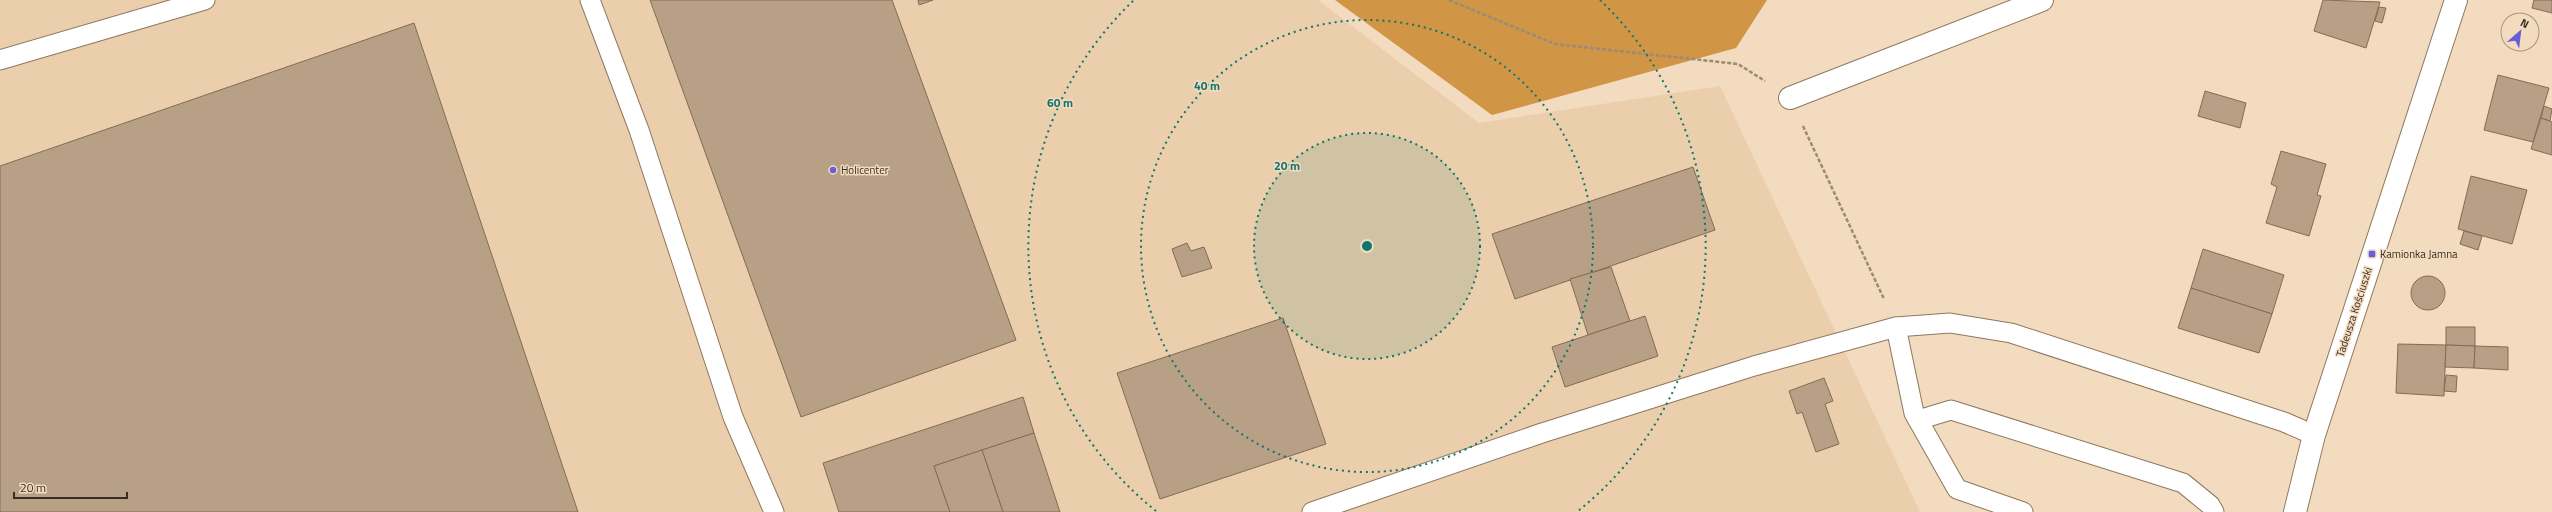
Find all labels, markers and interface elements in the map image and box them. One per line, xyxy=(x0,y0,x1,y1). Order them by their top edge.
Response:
north arrow xyxy=(2500,12,2540,52)
text: N xyxy=(2518,14,2532,32)
text: 40 m xyxy=(1194,76,1220,95)
text: 60 m xyxy=(1047,93,1073,112)
text: 20 m xyxy=(1274,156,1300,175)
place label: Holicenter xyxy=(841,162,889,178)
marker: Holicenter xyxy=(828,165,838,175)
centre of rings xyxy=(1360,239,1374,253)
place label: Kamionka Jamna xyxy=(2380,246,2458,262)
marker: Kamionka Jamna xyxy=(2367,249,2377,259)
street label: Tadeusza Kościuszki xyxy=(2332,265,2376,359)
scale bar xyxy=(14,474,127,500)
text: 20 m xyxy=(20,478,46,497)

